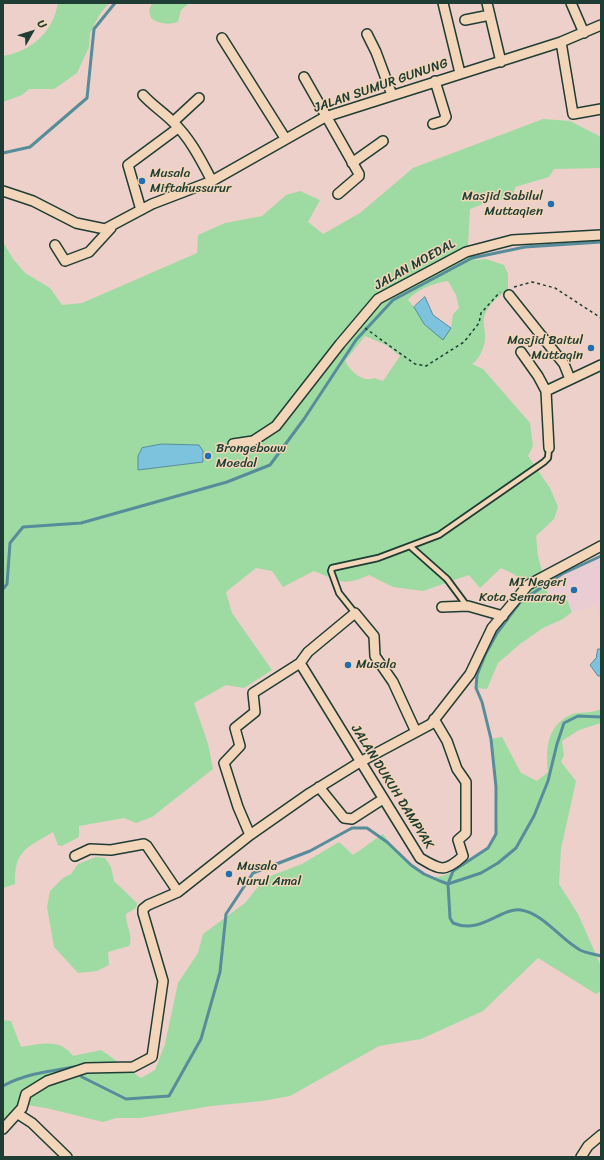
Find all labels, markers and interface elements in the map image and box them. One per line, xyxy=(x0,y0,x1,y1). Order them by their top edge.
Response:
north arrow xyxy=(12,12,52,52)
text: U xyxy=(32,15,51,33)
street label: JALAN SUMUR GUNUNG xyxy=(312,56,450,116)
place label: Musala Miftahussurur xyxy=(150,166,231,197)
marker: Musala Miftahussurur xyxy=(137,176,147,186)
place label: Masjid Sabilul Muttaqien xyxy=(462,189,543,220)
marker: Masjid Sabilul Muttaqien xyxy=(546,199,556,209)
street label: JALAN MOEDAL xyxy=(372,236,458,294)
place label: Masjid Baitul Muttaqin xyxy=(507,333,583,364)
marker: Masjid Baitul Muttaqin xyxy=(586,343,596,353)
place label: Brongebouw Moedal xyxy=(216,441,286,472)
marker: Brongebouw Moedal xyxy=(203,451,213,461)
place label: MI Negeri Kota Semarang xyxy=(479,575,566,606)
marker: MI Negeri Kota Semarang xyxy=(569,585,579,595)
place label: Musala xyxy=(356,657,396,673)
marker: Musala xyxy=(343,660,353,670)
street label: JALAN DUKUH DAMPYAK xyxy=(347,722,437,852)
place label: Musala Nurul Amal xyxy=(237,859,301,890)
marker: Musala Nurul Amal xyxy=(224,869,234,879)

